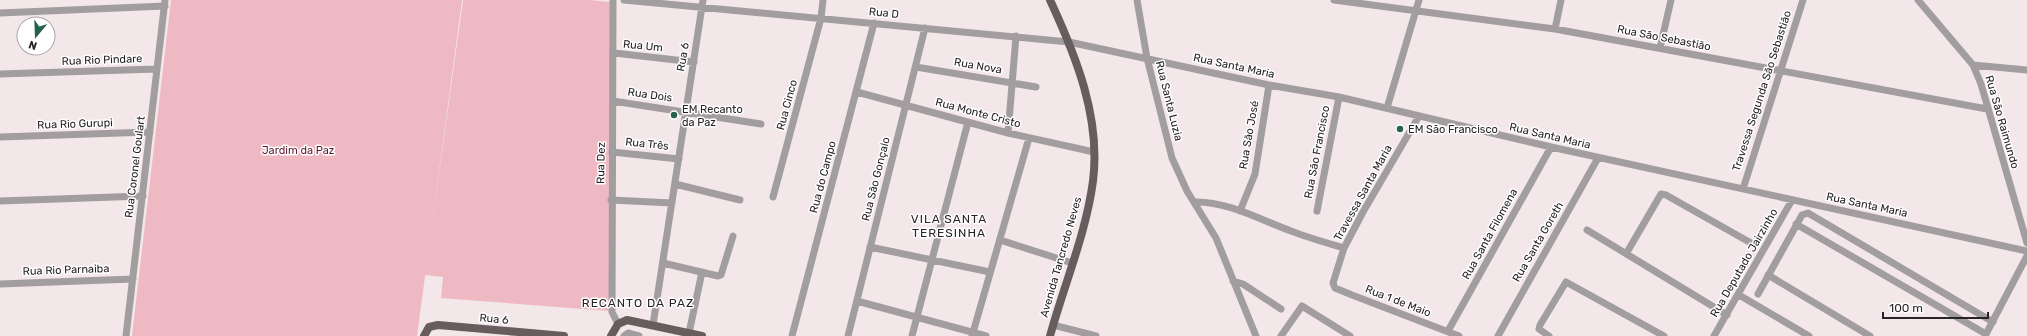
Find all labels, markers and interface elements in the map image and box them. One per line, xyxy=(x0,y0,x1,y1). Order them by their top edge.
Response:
street label: Rua D xyxy=(868,5,900,21)
street label: Travessa Segunda São Sebastião xyxy=(1730,9,1794,173)
north arrow xyxy=(16,16,56,56)
street label: Rua São Sebastião xyxy=(1616,23,1712,53)
street label: Rua Um xyxy=(622,37,664,55)
text: N xyxy=(27,38,39,52)
street label: Rua 6 xyxy=(674,41,692,73)
street label: Rua Santa Maria xyxy=(1192,51,1276,81)
street label: Rua Rio Pindare xyxy=(61,52,143,68)
street label: Rua Nova xyxy=(953,55,1003,77)
street label: Rua Santa Luzia xyxy=(1153,60,1185,142)
street label: Rua São Raimundo xyxy=(1982,74,2022,170)
street label: Rua Cinco xyxy=(774,78,800,132)
street label: Rua Dois xyxy=(627,85,673,105)
street label: Rua Monte Cristo xyxy=(934,95,1022,131)
street label: Rua São José xyxy=(1237,100,1261,170)
place label: EM Recanto da Paz xyxy=(682,103,743,129)
street label: Rua São Francisco xyxy=(1302,104,1332,200)
marker: EM Recanto da Paz xyxy=(669,110,679,120)
street label: Rua Coronel Goulart xyxy=(122,115,148,219)
street label: Rua Rio Gurupi xyxy=(37,116,113,132)
street label: Rua Santa Maria xyxy=(1508,120,1592,152)
place label: EM São Francisco xyxy=(1408,123,1498,136)
marker: EM São Francisco xyxy=(1395,124,1405,134)
street label: Rua Três xyxy=(625,135,670,153)
street label: Rua São Gonçalo xyxy=(859,136,893,222)
street label: Rua do Campo xyxy=(807,139,839,215)
street label: Rua Dez xyxy=(594,142,608,184)
street label: Travessa Santa Maria xyxy=(1331,143,1395,243)
park label: Jardim da Paz xyxy=(262,144,335,157)
street label: Rua Santa Filomena xyxy=(1460,186,1520,282)
street label: Rua Santa Maria xyxy=(1825,190,1909,220)
street label: Avenida Tancredo Neves xyxy=(1038,195,1085,319)
street label: Rua Santa Goreth xyxy=(1510,200,1566,284)
street label: Rua Deputado Jairzinho xyxy=(1708,206,1780,320)
district label: VILA SANTA TERESINHA xyxy=(911,212,987,240)
street label: Rua Rio Parnaiba xyxy=(22,262,110,278)
street label: Rua 1 de Maio xyxy=(1363,283,1433,319)
scale bar xyxy=(1883,294,1988,320)
district label: RECANTO DA PAZ xyxy=(582,296,694,310)
text: 100 m xyxy=(1889,301,1923,315)
street label: Rua 6 xyxy=(479,311,509,327)

